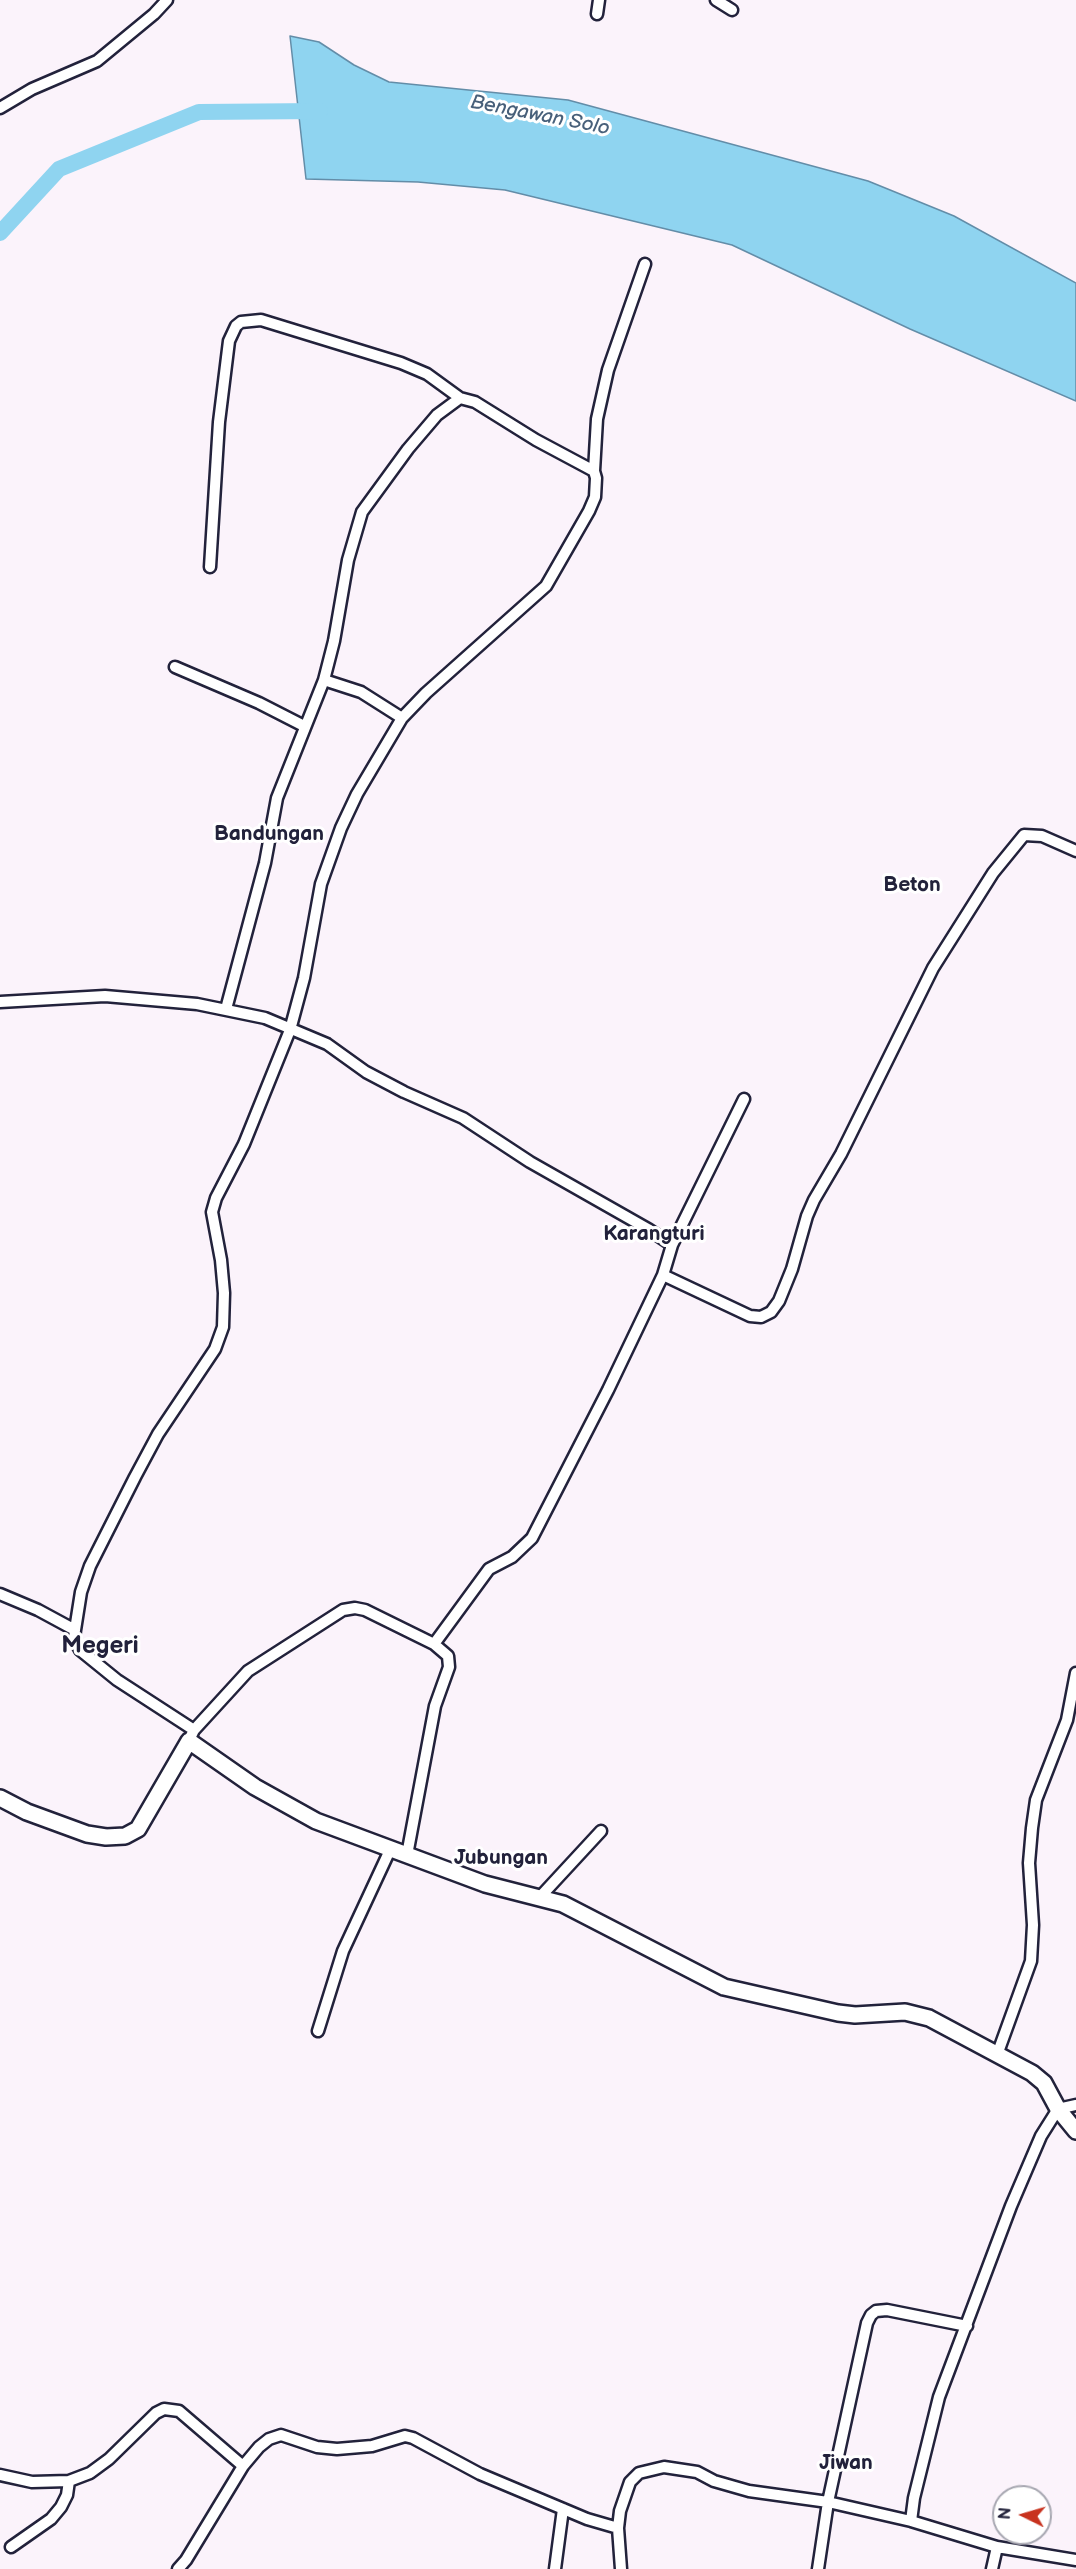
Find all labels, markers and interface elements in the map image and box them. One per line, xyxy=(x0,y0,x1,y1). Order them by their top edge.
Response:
water label: Bengawan Solo xyxy=(468,91,612,141)
district label: Bandungan xyxy=(214,822,324,848)
district label: Beton xyxy=(883,873,941,899)
district label: Karangturi xyxy=(603,1222,705,1248)
district label: Megeri xyxy=(61,1633,139,1661)
district label: Jubungan xyxy=(454,1846,548,1872)
district label: Jiwan xyxy=(819,2451,873,2477)
north arrow xyxy=(992,2485,1052,2545)
text: N xyxy=(996,2507,1016,2520)

